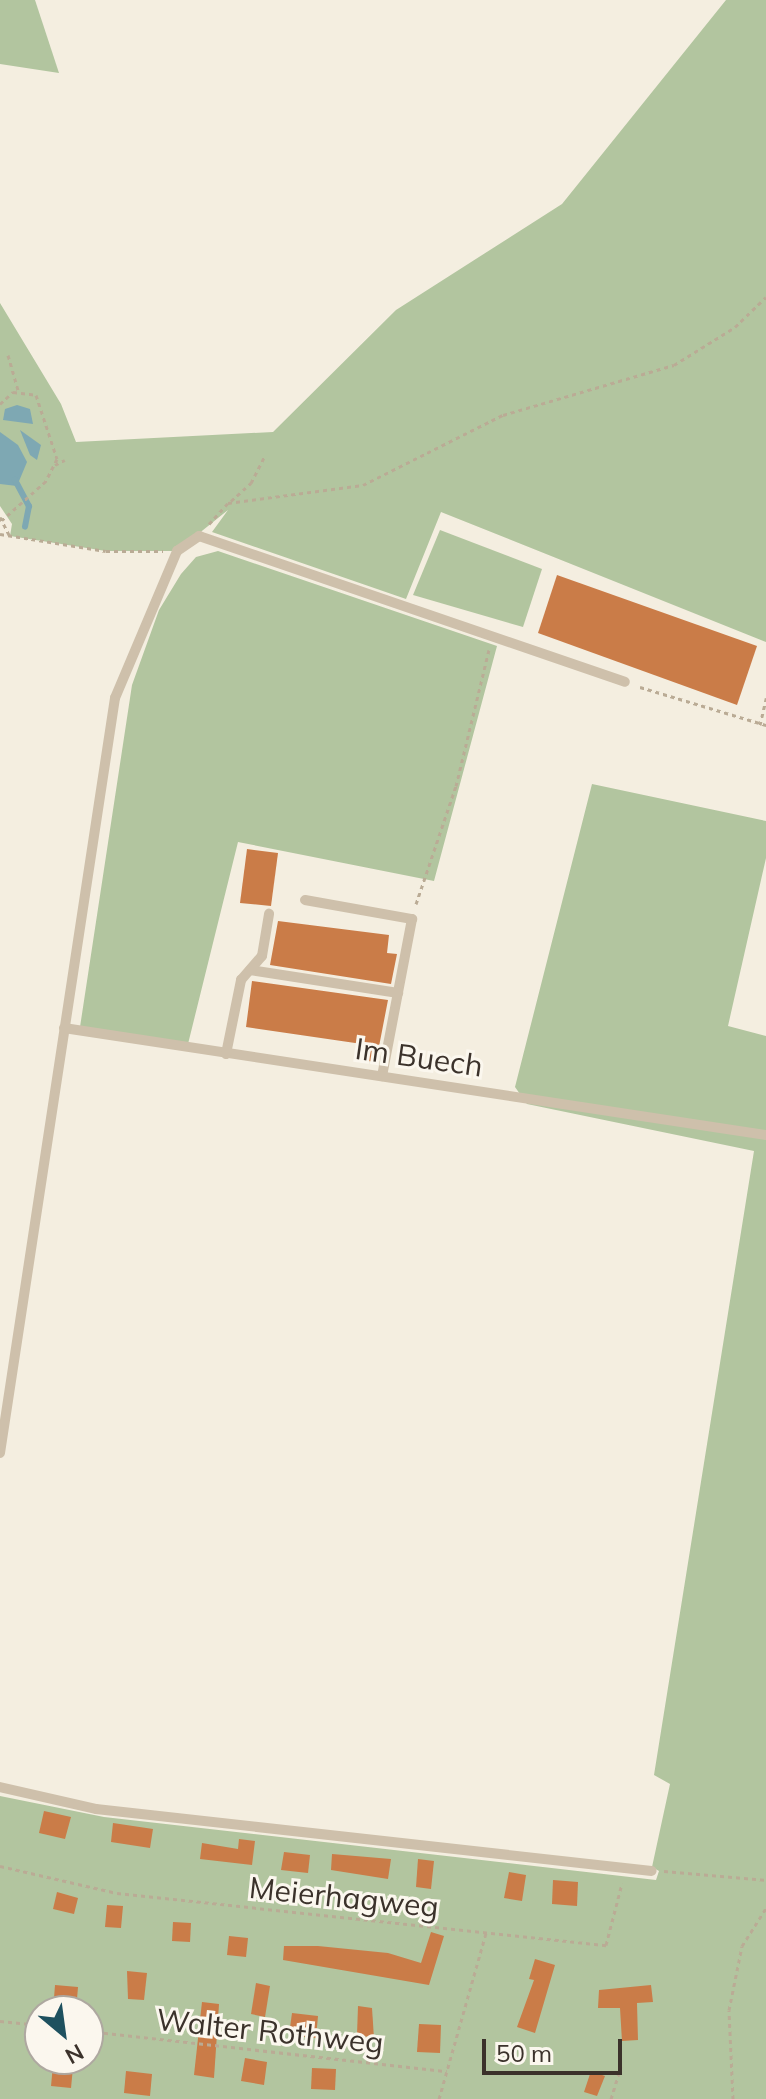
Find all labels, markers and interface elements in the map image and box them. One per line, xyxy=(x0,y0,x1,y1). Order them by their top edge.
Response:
street label: Im Buech xyxy=(353,1030,485,1084)
street label: Meierhagweg xyxy=(247,1869,441,1925)
north arrow xyxy=(24,1995,104,2075)
street label: Walter Rothweg xyxy=(155,2001,385,2061)
scale bar xyxy=(486,2023,626,2073)
text: N xyxy=(61,2038,89,2071)
text: 50 m xyxy=(496,2038,552,2068)

